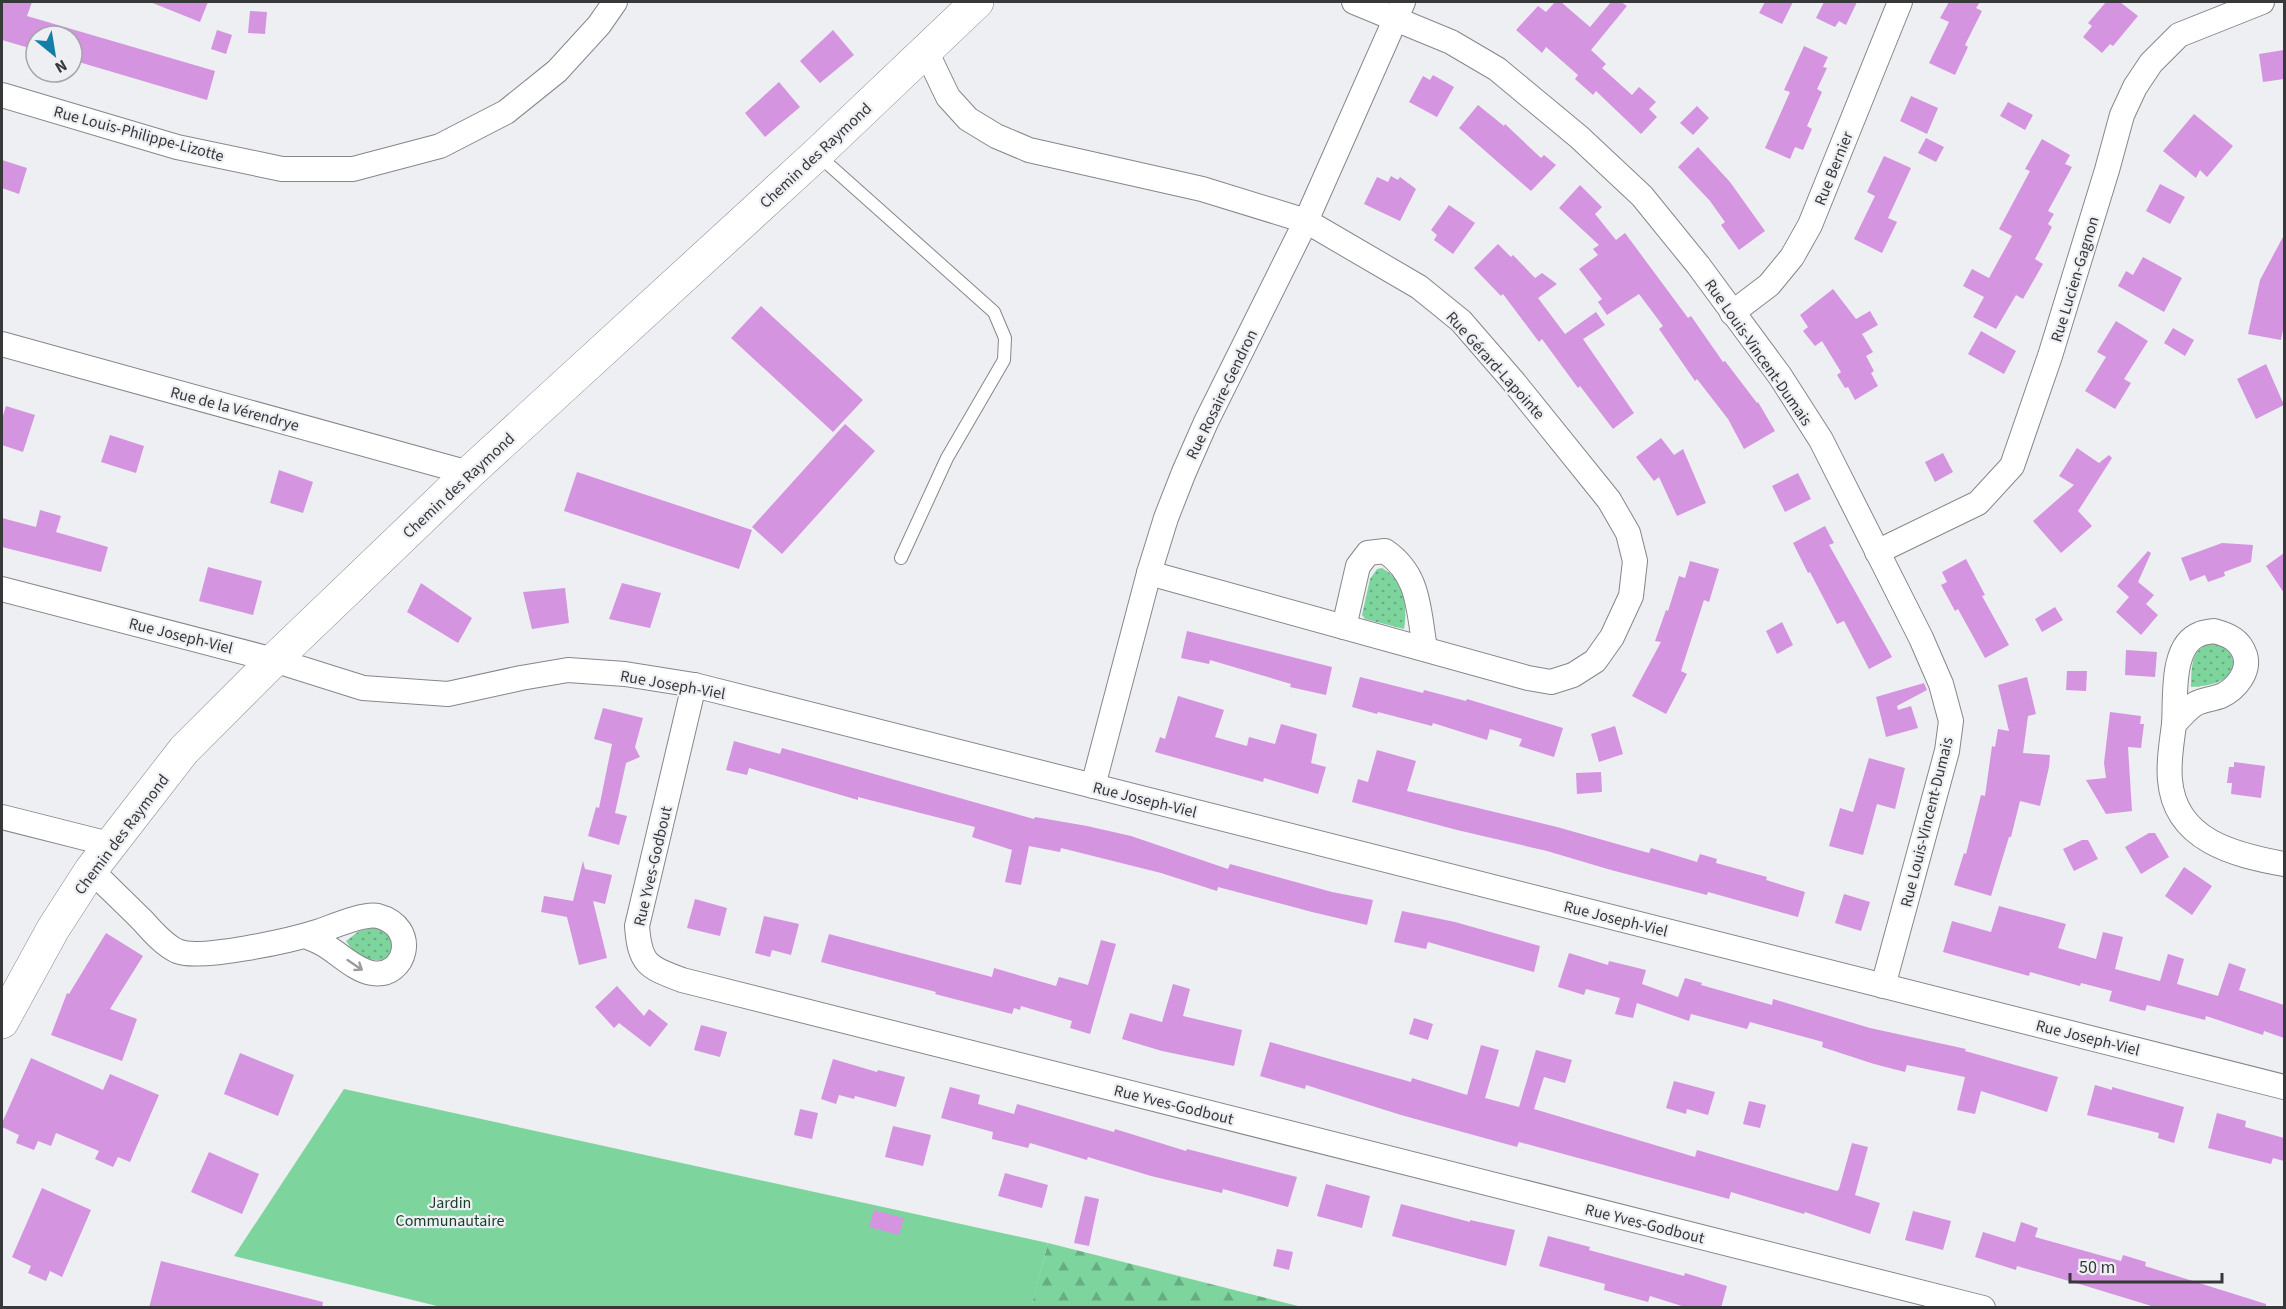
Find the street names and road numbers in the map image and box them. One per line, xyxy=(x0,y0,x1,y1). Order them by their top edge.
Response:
street label: Chemin des Raymond xyxy=(755,98,877,213)
street label: Rue Louis-Philippe-Lizotte xyxy=(51,101,226,167)
street label: Rue Bernier xyxy=(1809,128,1859,209)
street label: Rue Lucien-Gagnon xyxy=(2045,214,2105,345)
street label: Rue Louis-Vincent-Dumais xyxy=(1699,275,1817,431)
street label: Rue Gérard-Lapointe xyxy=(1441,307,1550,425)
street label: Rue Rosaire-Gendron xyxy=(1181,326,1263,463)
street label: Rue de la Vérendrye xyxy=(168,381,302,437)
street label: Chemin des Raymond xyxy=(398,428,520,543)
street label: Rue Joseph-Viel xyxy=(127,612,235,660)
street label: Rue Joseph-Viel xyxy=(619,665,727,705)
street label: Rue Louis-Vincent-Dumais xyxy=(1895,735,1959,910)
street label: Chemin des Raymond xyxy=(69,770,174,899)
street label: Rue Joseph-Viel xyxy=(1091,776,1199,824)
street label: Rue Yves-Godbout xyxy=(628,803,678,928)
street label: Rue Joseph-Viel xyxy=(1562,895,1670,943)
street label: Rue Joseph-Viel xyxy=(2034,1014,2142,1062)
street label: Rue Yves-Godbout xyxy=(1112,1079,1236,1131)
street label: Rue Yves-Godbout xyxy=(1583,1198,1707,1250)

